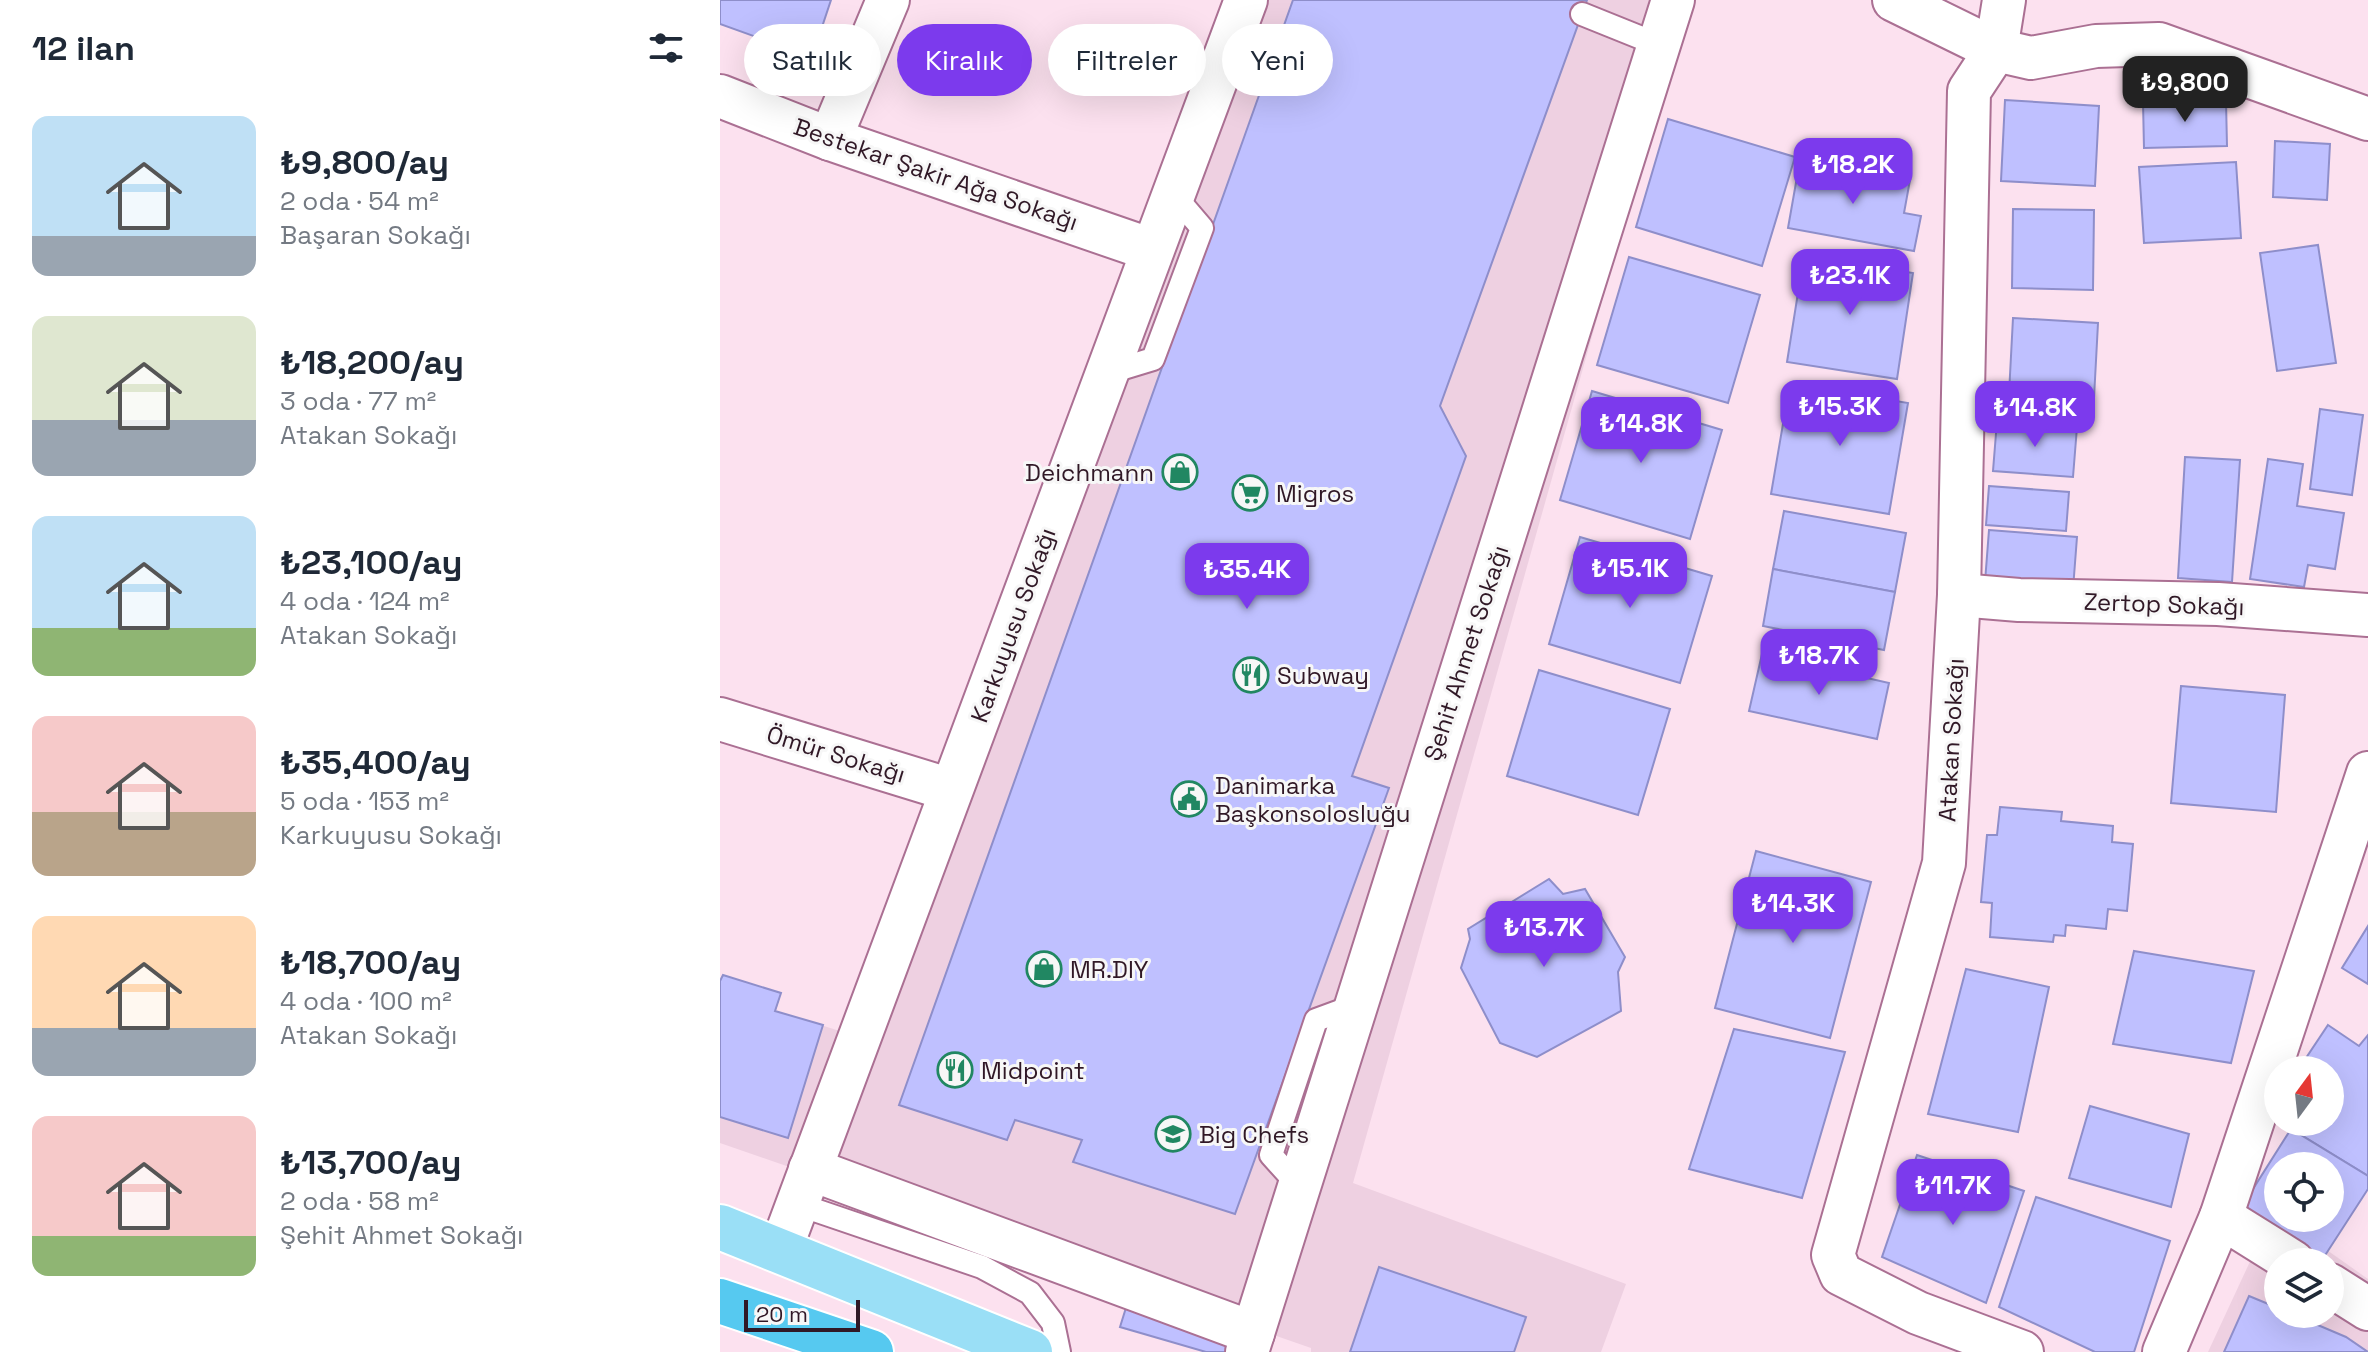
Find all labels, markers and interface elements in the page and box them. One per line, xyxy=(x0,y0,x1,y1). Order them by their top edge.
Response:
chip: Satılık xyxy=(744,24,881,96)
chip: Kiralık xyxy=(897,24,1032,96)
chip: Filtreler xyxy=(1048,24,1206,96)
chip: Yeni xyxy=(1222,24,1333,96)
icon: filters xyxy=(644,26,688,70)
text: 12 ilan xyxy=(32,27,135,70)
pin: ₺9,800 xyxy=(2120,56,2250,124)
text: ₺9,800 xyxy=(2141,65,2229,99)
street label: Bestekar Şakir Ağa Sokağı xyxy=(790,111,1082,237)
pin: ₺18.2K xyxy=(1788,138,1918,206)
text: ₺9,800/ay xyxy=(280,141,449,184)
text: ₺18.2K xyxy=(1812,147,1894,181)
icon: home xyxy=(96,148,192,244)
text: 2 oda · 54 m² xyxy=(280,184,439,218)
text: Başaran Sokağı xyxy=(280,218,471,252)
pin: ₺23.1K xyxy=(1785,249,1915,317)
text: ₺23.1K xyxy=(1809,258,1891,292)
text: ₺18,200/ay xyxy=(280,341,464,384)
icon: home xyxy=(96,348,192,444)
pin: ₺15.3K xyxy=(1775,380,1905,448)
pin: ₺14.8K xyxy=(1970,381,2100,449)
text: 3 oda · 77 m² xyxy=(280,384,436,418)
text: ₺15.3K xyxy=(1798,389,1882,423)
text: ₺14.8K xyxy=(1993,390,2077,424)
pin: ₺14.8K xyxy=(1576,397,1706,465)
text: ₺14.8K xyxy=(1599,406,1683,440)
text: Atakan Sokağı xyxy=(280,418,457,452)
shop icon: Deichmann xyxy=(1161,453,1199,491)
place label: Deichmann xyxy=(1025,457,1154,488)
supermarket icon: Migros xyxy=(1231,474,1269,512)
place label: Migros xyxy=(1276,478,1354,509)
street label: Karkuyusu Sokağı xyxy=(963,523,1063,727)
text: ₺23,100/ay xyxy=(280,541,462,584)
street label: Şehit Ahmet Sokağı xyxy=(1417,541,1515,765)
pin: ₺15.1K xyxy=(1565,542,1695,610)
pin: ₺35.4K xyxy=(1182,543,1312,611)
icon: home xyxy=(96,548,192,644)
text: ₺15.1K xyxy=(1591,551,1669,585)
text: ₺35.4K xyxy=(1203,552,1291,586)
text: 4 oda · 124 m² xyxy=(280,584,450,618)
street label: Zertop Sokağı xyxy=(2083,586,2245,622)
text: Atakan Sokağı xyxy=(280,618,457,652)
pin: ₺18.7K xyxy=(1754,629,1884,697)
text: ₺18.7K xyxy=(1779,638,1859,672)
restaurant icon: Subway xyxy=(1232,656,1270,694)
street label: Atakan Sokağı xyxy=(1931,657,1971,823)
place label: Subway xyxy=(1277,660,1369,691)
street label: Ömür Sokağı xyxy=(763,718,909,790)
text: ₺35,400/ay xyxy=(280,741,471,784)
icon: home xyxy=(96,748,192,844)
place label: Danimarka Başkonsolosluğu xyxy=(1215,770,1411,829)
public building icon: Danimarka Başkonsolosluğu xyxy=(1170,780,1208,818)
text: 5 oda · 153 m² xyxy=(280,784,449,818)
text: Karkuyusu Sokağı xyxy=(280,818,502,852)
pin: ₺14.3K xyxy=(1728,877,1858,945)
text: ₺14.3K xyxy=(1751,886,1835,920)
pin: ₺13.7K xyxy=(1479,901,1609,969)
text: ₺13.7K xyxy=(1503,910,1585,944)
text: ₺18,700/ay xyxy=(280,941,461,984)
icon: home xyxy=(96,948,192,1044)
shop icon: MR.DIY xyxy=(1025,950,1063,988)
place label: MR.DIY xyxy=(1070,954,1149,985)
text: 4 oda · 100 m² xyxy=(280,984,452,1018)
text: Atakan Sokağı xyxy=(280,1018,457,1052)
restaurant icon: Midpoint xyxy=(936,1051,974,1089)
place label: Midpoint xyxy=(981,1055,1085,1086)
north arrow xyxy=(2264,1056,2344,1136)
map controls xyxy=(2264,1056,2344,1328)
school or university icon: Big Chefs xyxy=(1154,1115,1192,1153)
place label: Big Chefs xyxy=(1199,1119,1309,1150)
text: ₺13,700/ay xyxy=(280,1141,462,1184)
icon: home xyxy=(96,1148,192,1244)
button: locate xyxy=(2264,1152,2344,1232)
pin: ₺11.7K xyxy=(1888,1159,2018,1227)
text: ₺11.7K xyxy=(1914,1168,1992,1202)
text: 2 oda · 58 m² xyxy=(280,1184,439,1218)
text: Şehit Ahmet Sokağı xyxy=(280,1218,523,1252)
button: layers xyxy=(2264,1248,2344,1328)
scale bar xyxy=(744,1296,860,1332)
text: 20 m xyxy=(756,1300,808,1328)

